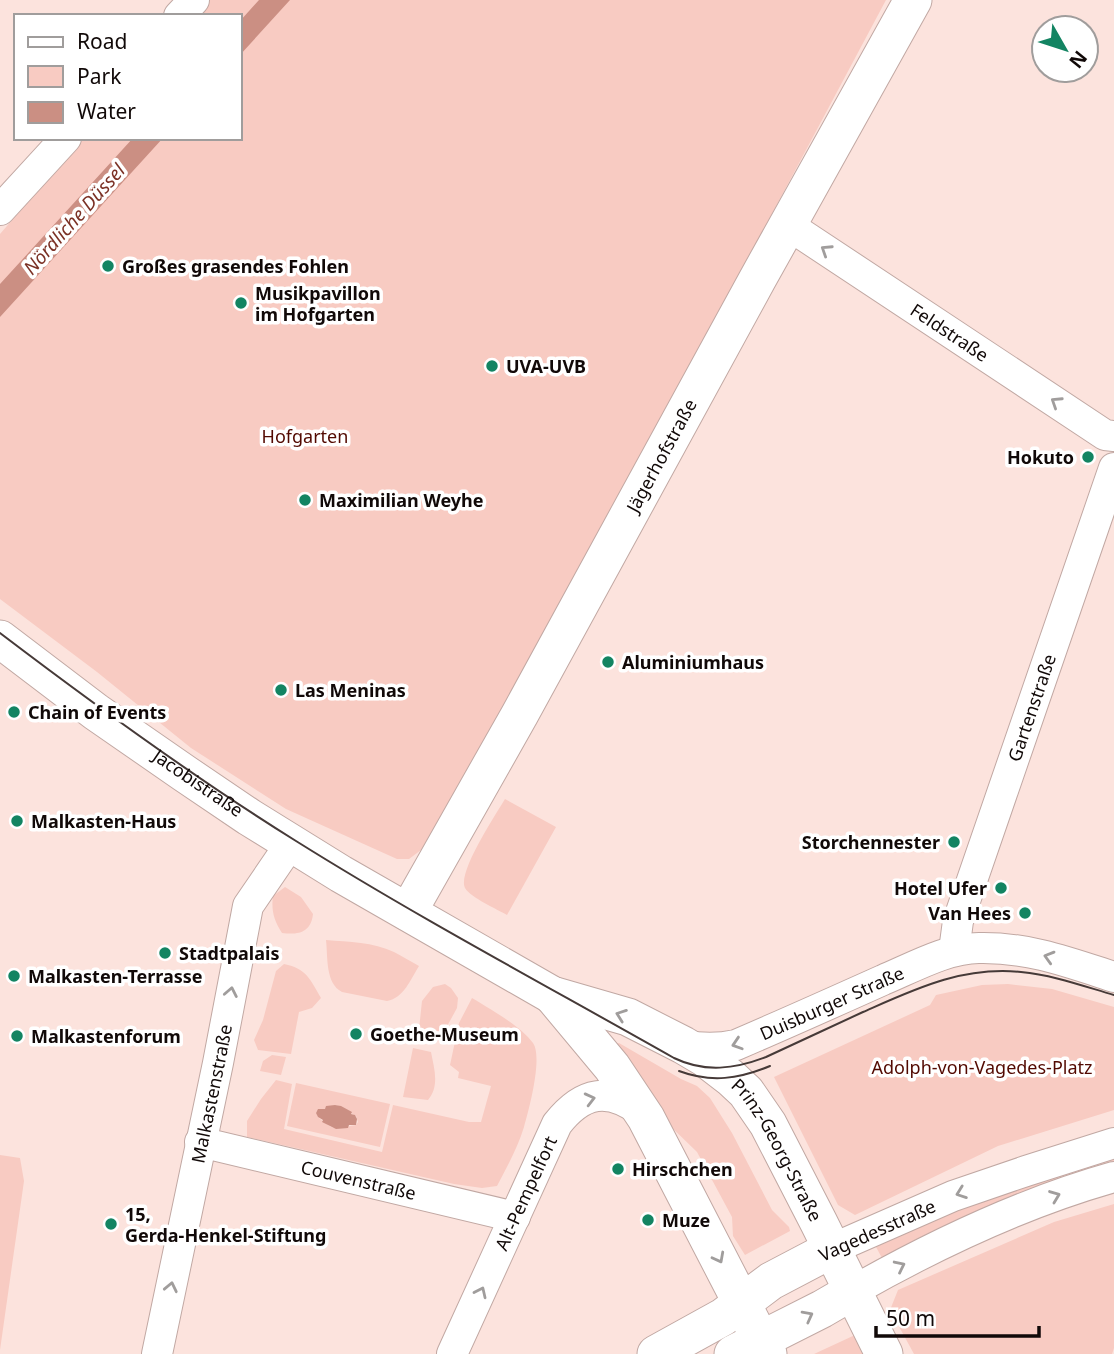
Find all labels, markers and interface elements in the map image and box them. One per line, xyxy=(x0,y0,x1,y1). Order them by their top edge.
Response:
legend xyxy=(14,14,242,140)
north arrow xyxy=(1030,14,1100,84)
text: Road xyxy=(77,27,127,55)
text: N xyxy=(1063,46,1093,74)
text: Park xyxy=(77,62,122,90)
text: Water xyxy=(77,97,136,125)
water label: Nördliche Düssel xyxy=(17,157,131,280)
one-way arrow xyxy=(821,246,834,259)
place label: Großes grasendes Fohlen xyxy=(122,254,349,278)
marker: Großes grasendes Fohlen xyxy=(100,258,116,274)
place label: Musikpavillon im Hofgarten xyxy=(255,281,381,326)
marker: Musikpavillon im Hofgarten xyxy=(233,295,249,311)
street label: Feldstraße xyxy=(906,298,993,367)
place label: UVA-UVB xyxy=(506,354,586,378)
marker: UVA-UVB xyxy=(484,358,500,374)
street label: Jägerhofstraße xyxy=(620,395,702,518)
one-way arrow xyxy=(1050,397,1063,410)
park label: Hofgarten xyxy=(262,424,348,448)
place label: Hokuto xyxy=(1007,445,1074,469)
marker: Hokuto xyxy=(1080,449,1096,465)
place label: Maximilian Weyhe xyxy=(319,488,484,512)
marker: Maximilian Weyhe xyxy=(297,492,313,508)
place label: Aluminiumhaus xyxy=(622,650,764,674)
street label: Gartenstraße xyxy=(1002,651,1061,765)
marker: Aluminiumhaus xyxy=(600,654,616,670)
place label: Las Meninas xyxy=(295,678,406,702)
marker: Las Meninas xyxy=(273,682,289,698)
place label: Chain of Events xyxy=(28,700,166,724)
marker: Chain of Events xyxy=(6,704,22,720)
street label: Jacobistraße xyxy=(147,742,248,822)
place label: Malkasten-Haus xyxy=(31,809,176,833)
marker: Malkasten-Haus xyxy=(9,813,25,829)
place label: Storchennester xyxy=(802,830,940,854)
marker: Storchennester xyxy=(946,834,962,850)
place label: Hotel Ufer xyxy=(894,876,987,900)
marker: Hotel Ufer xyxy=(993,880,1009,896)
place label: Van Hees xyxy=(928,901,1011,925)
marker: Van Hees xyxy=(1017,905,1033,921)
place label: Stadtpalais xyxy=(179,941,279,965)
marker: Stadtpalais xyxy=(157,945,173,961)
one-way arrow xyxy=(1043,950,1055,965)
street label: Duisburger Straße xyxy=(756,960,907,1045)
place label: Malkasten-Terrasse xyxy=(28,964,203,988)
marker: Malkasten-Terrasse xyxy=(6,968,22,984)
one-way arrow xyxy=(223,986,238,998)
one-way arrow xyxy=(616,1010,628,1024)
street label: Malkastenstraße xyxy=(185,1022,237,1165)
place label: Goethe-Museum xyxy=(370,1022,519,1046)
place label: Malkastenforum xyxy=(31,1024,181,1048)
marker: Goethe-Museum xyxy=(348,1026,364,1042)
marker: Malkastenforum xyxy=(9,1028,25,1044)
one-way arrow xyxy=(731,1035,743,1050)
park label: Adolph-von-Vagedes-Platz xyxy=(871,1055,1093,1079)
street label: Prinz-Georg-Straße xyxy=(727,1073,828,1225)
one-way arrow xyxy=(584,1093,596,1107)
street label: Alt-Pempelfort xyxy=(489,1131,562,1254)
street label: Couvenstraße xyxy=(299,1154,419,1205)
place label: Hirschchen xyxy=(632,1157,733,1181)
marker: Hirschchen xyxy=(610,1161,626,1177)
one-way arrow xyxy=(956,1185,968,1199)
one-way arrow xyxy=(1049,1190,1061,1204)
street label: Vagedesstraße xyxy=(815,1194,939,1266)
place label: 15, Gerda-Henkel-Stiftung xyxy=(125,1202,326,1247)
place label: Muze xyxy=(662,1208,710,1232)
marker: Muze xyxy=(640,1212,656,1228)
marker: 15, Gerda-Henkel-Stiftung xyxy=(103,1216,119,1232)
one-way arrow xyxy=(711,1251,724,1263)
one-way arrow xyxy=(893,1260,905,1274)
one-way arrow xyxy=(162,1281,177,1293)
one-way arrow xyxy=(472,1287,486,1299)
scale bar xyxy=(876,1294,1039,1338)
text: 50 m xyxy=(886,1304,935,1332)
one-way arrow xyxy=(801,1311,813,1325)

